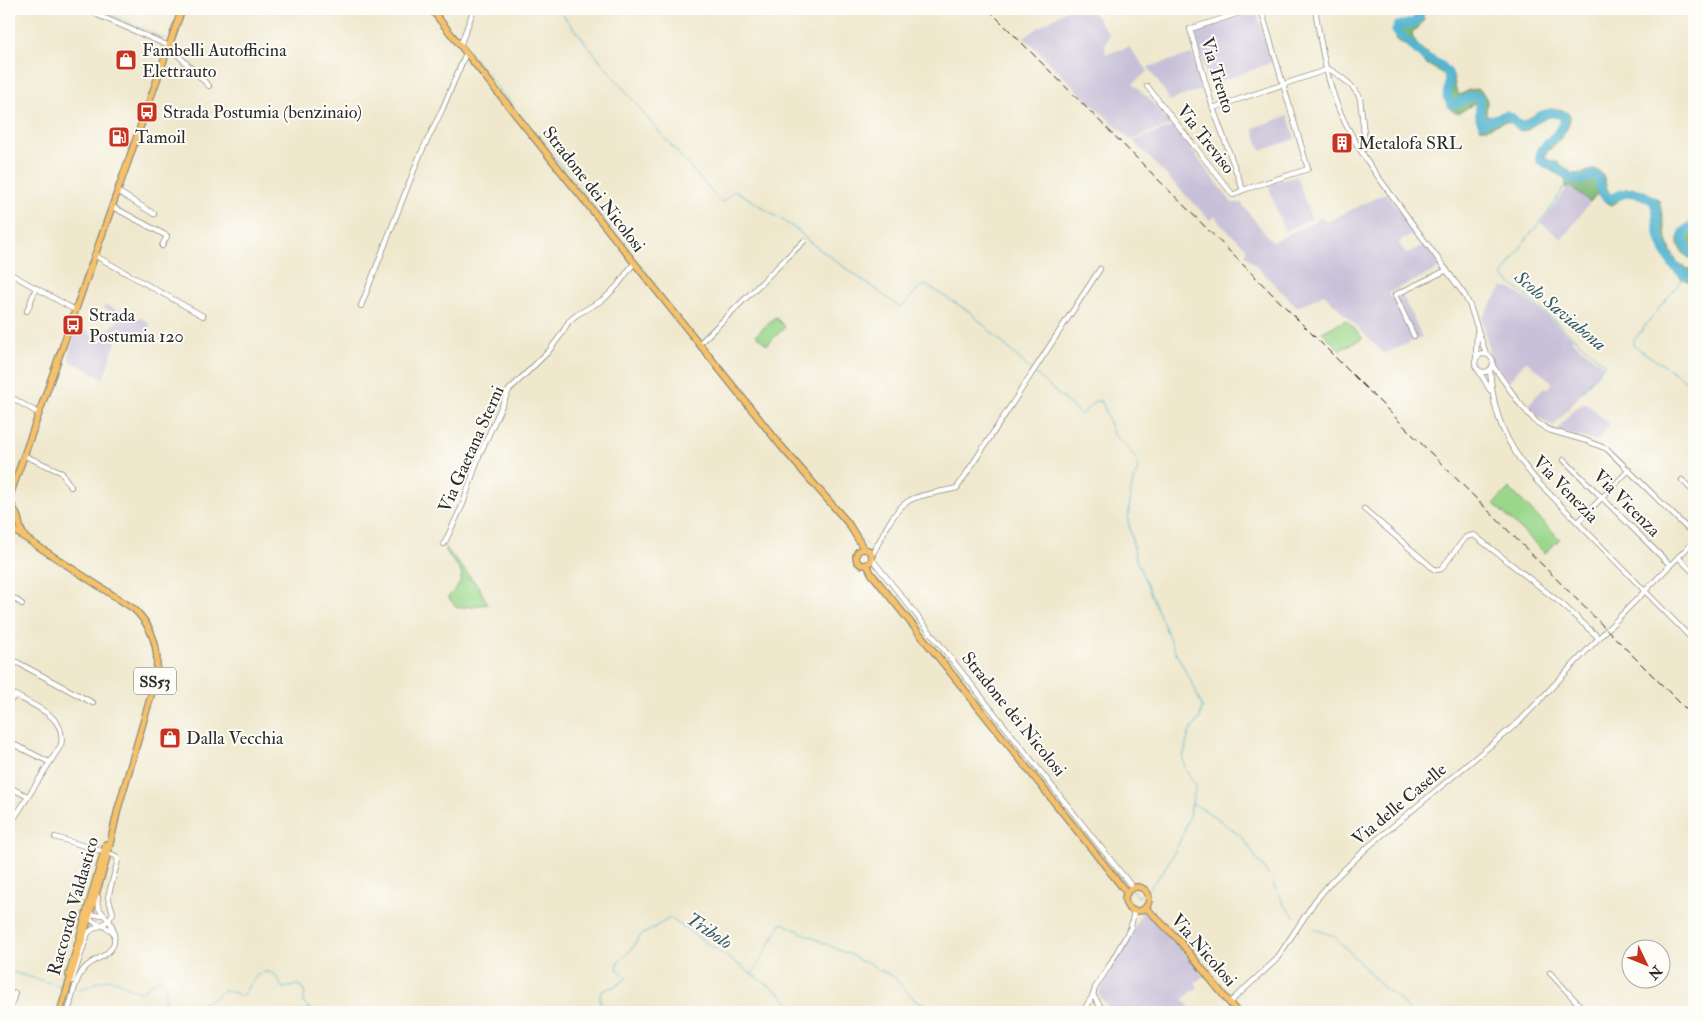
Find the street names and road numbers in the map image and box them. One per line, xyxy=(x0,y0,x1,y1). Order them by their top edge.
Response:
street label: Via Trento xyxy=(1195,35,1240,116)
street label: Via Treviso xyxy=(1171,100,1240,179)
street label: Stradone dei Nicolosi xyxy=(537,122,650,257)
street label: Via Gaetana Sterni xyxy=(433,382,510,516)
street label: Via Venezia xyxy=(1528,451,1604,528)
street label: Via Vicenza xyxy=(1588,465,1666,542)
street label: Stradone dei Nicolosi xyxy=(956,647,1071,781)
road number: SS53 xyxy=(134,668,176,694)
street label: Via delle Caselle xyxy=(1347,758,1452,851)
street label: Raccordo Valdastico xyxy=(43,834,104,978)
street label: Via Nicolosi xyxy=(1166,909,1242,992)

